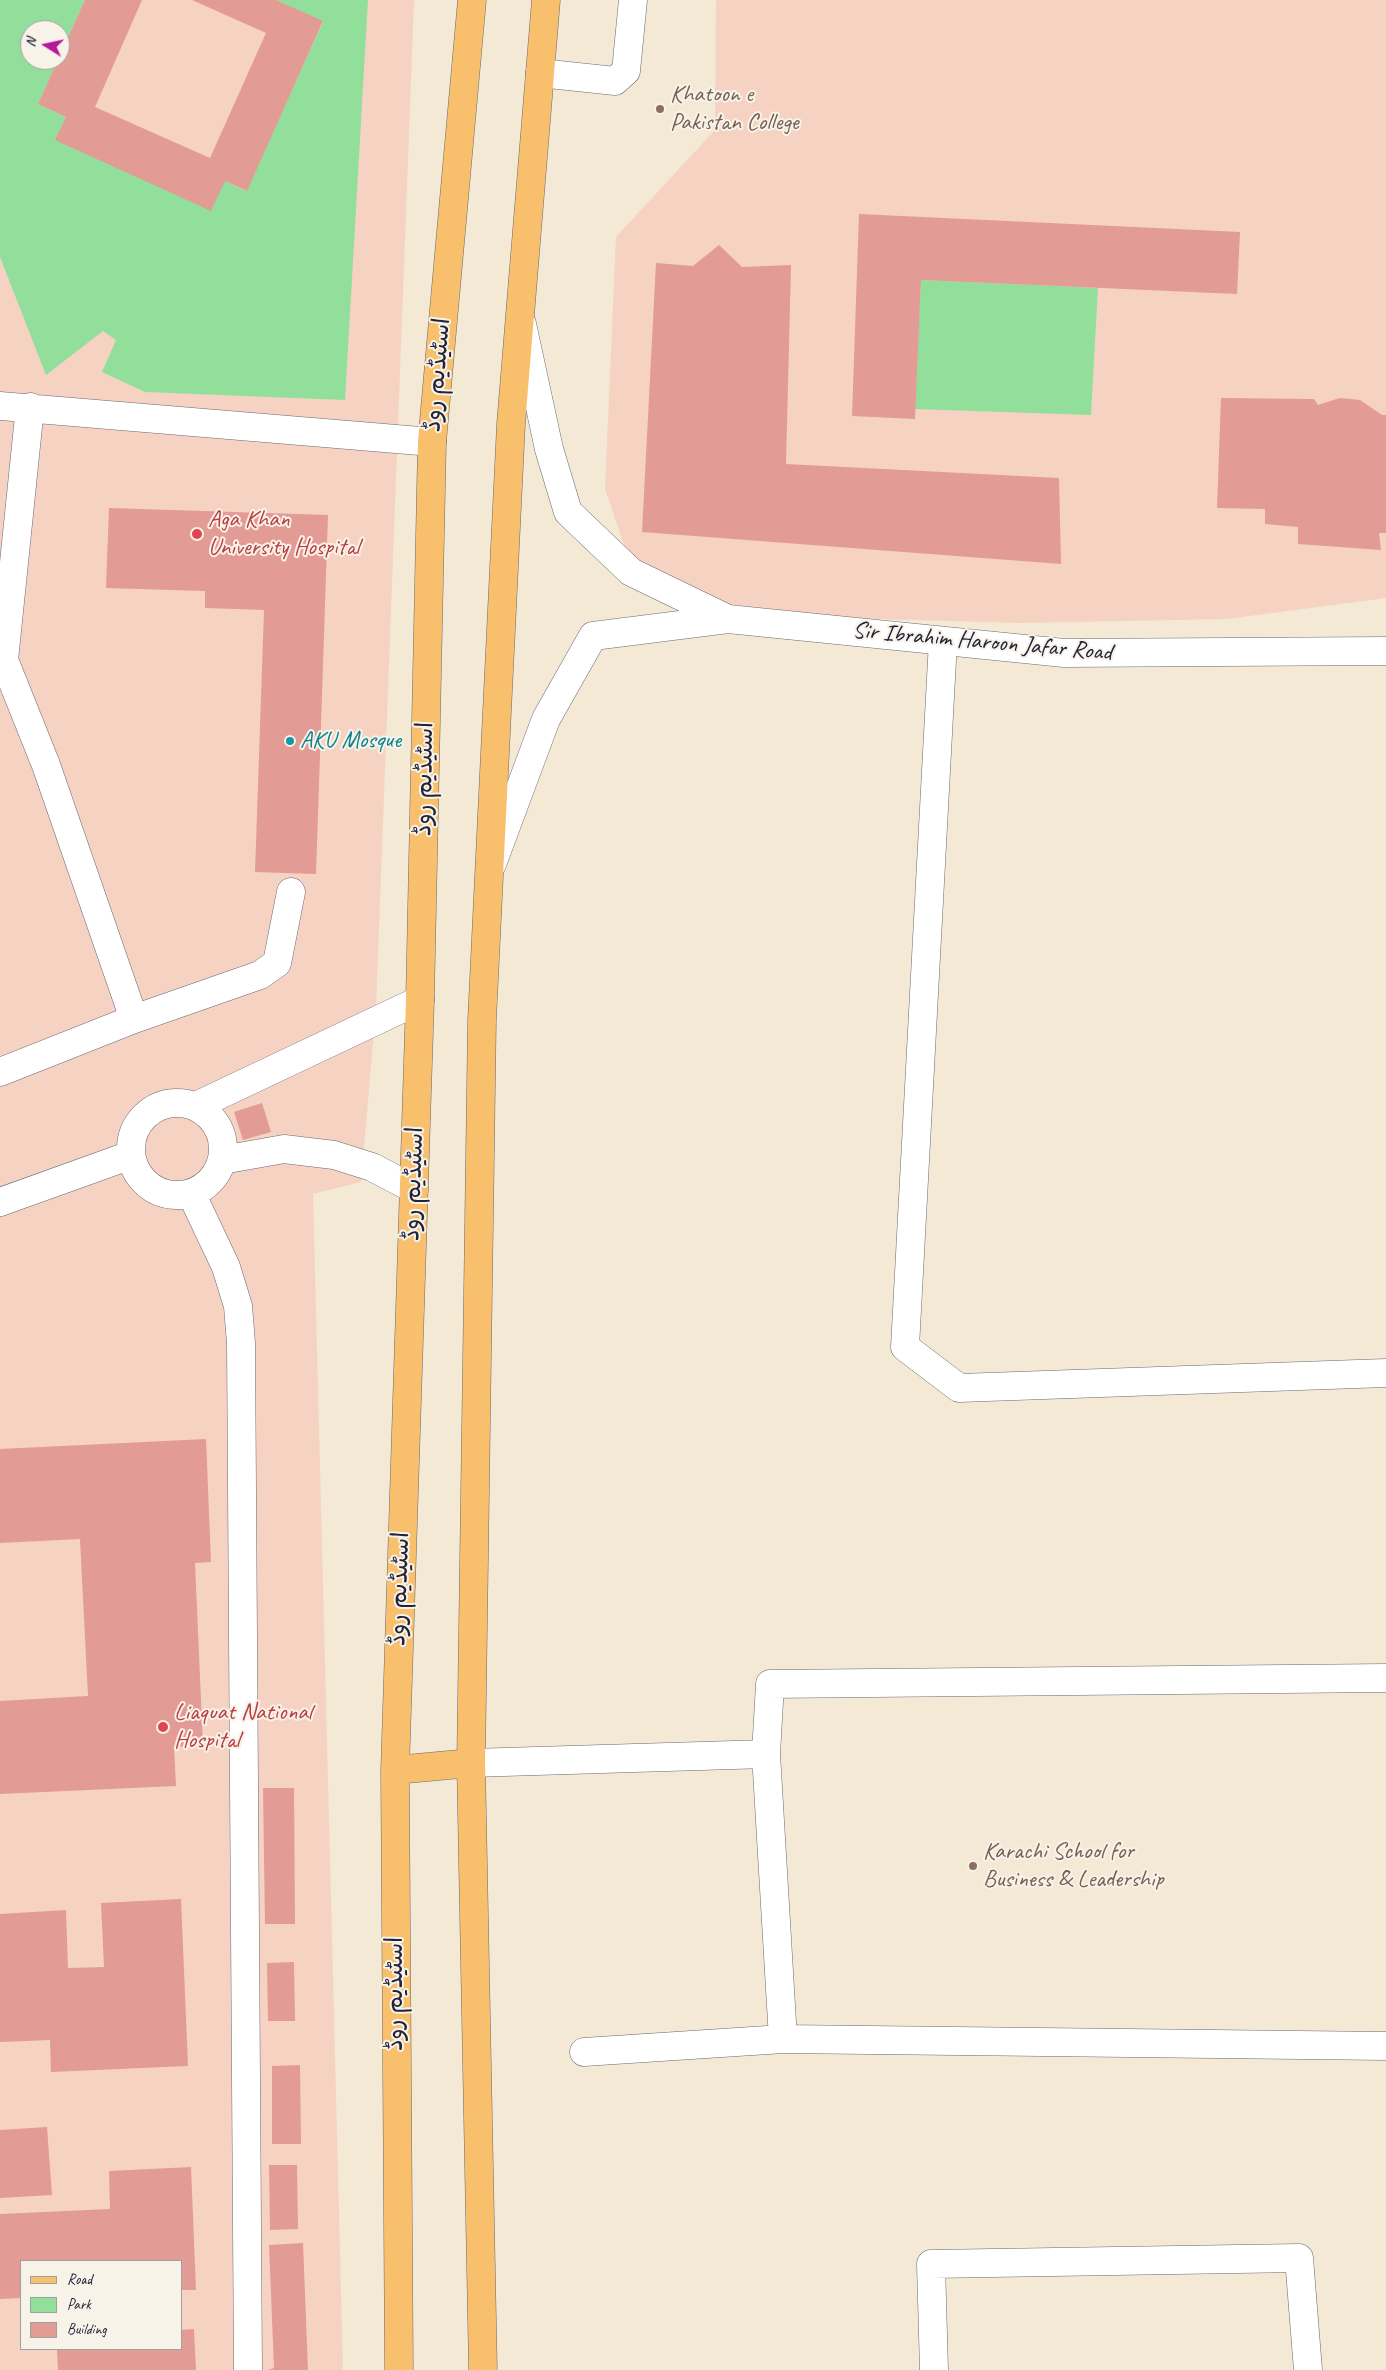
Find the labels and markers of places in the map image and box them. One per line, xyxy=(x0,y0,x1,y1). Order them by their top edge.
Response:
place label: Khatoon e Pakistan College xyxy=(670,81,799,137)
marker: Khatoon e Pakistan College xyxy=(654,103,666,115)
place label: Aga Khan University Hospital xyxy=(208,506,359,562)
marker: Aga Khan University Hospital xyxy=(190,527,204,541)
place label: AKU Mosque xyxy=(300,727,401,755)
marker: AKU Mosque xyxy=(284,735,296,747)
place label: Liaquat National Hospital xyxy=(174,1699,312,1755)
marker: Liaquat National Hospital xyxy=(156,1720,170,1734)
place label: Karachi School for Business & Leadership xyxy=(983,1838,1164,1894)
marker: Karachi School for Business & Leadership xyxy=(967,1860,979,1872)

